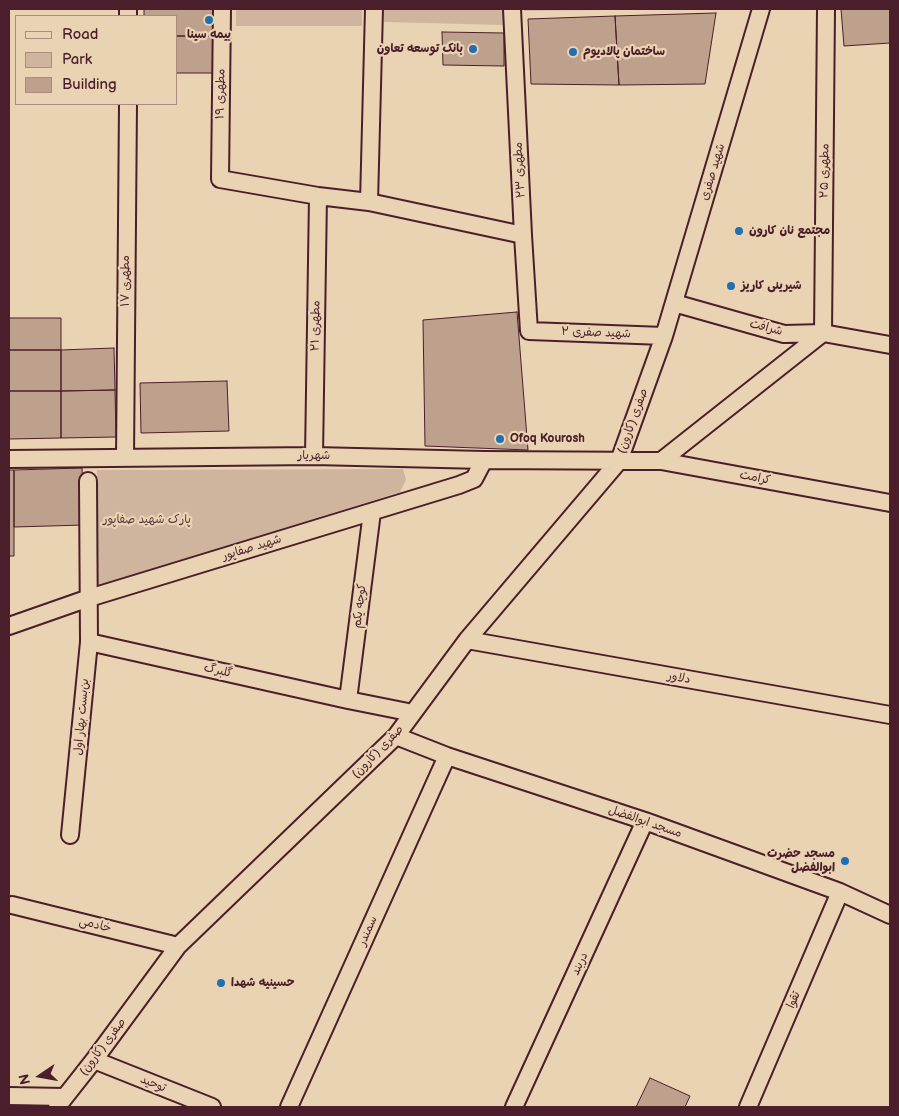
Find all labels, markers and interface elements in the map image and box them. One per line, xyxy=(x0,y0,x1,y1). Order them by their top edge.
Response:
marker: بیمه سینا xyxy=(203,14,215,26)
legend xyxy=(15,15,178,105)
text: Road xyxy=(62,25,98,44)
place label: بیمه سینا xyxy=(187,28,231,42)
place label: بانک توسعه تعاون xyxy=(377,42,463,56)
marker: بانک توسعه تعاون xyxy=(467,43,479,55)
place label: ساختمان پالادیوم xyxy=(583,45,665,59)
marker: ساختمان پالادیوم xyxy=(567,46,579,58)
text: Park xyxy=(62,50,92,69)
street label: مطهری ۱۹ xyxy=(213,69,229,119)
text: Building xyxy=(62,75,117,94)
street label: مطهری ۲۳ xyxy=(511,141,529,199)
street label: شهید صفری xyxy=(698,142,728,202)
street label: مطهری ۲۵ xyxy=(817,143,833,199)
place label: مجتمع نان کارون xyxy=(749,224,830,238)
marker: مجتمع نان کارون xyxy=(733,225,745,237)
street label: مطهری ۱۷ xyxy=(119,255,133,307)
place label: شیرینی کاریز xyxy=(741,279,802,293)
marker: شیرینی کاریز xyxy=(725,280,737,292)
street label: مطهری ۲۱ xyxy=(308,300,324,352)
street label: شرافت xyxy=(748,317,784,339)
street label: شهید صفری ۲ xyxy=(561,325,631,341)
street label: صفری (کارون) xyxy=(615,387,651,455)
place label: Ofoq Kourosh xyxy=(510,432,585,446)
marker: Ofoq Kourosh xyxy=(494,433,506,445)
street label: شهریار xyxy=(298,449,330,463)
street label: کرامت xyxy=(738,468,772,488)
park label: پارک شهید صفاپور xyxy=(103,513,191,527)
street label: شهید صفاپور xyxy=(221,532,283,564)
street label: کوچه یکم xyxy=(350,583,370,629)
street label: گلبرگ xyxy=(202,661,234,681)
street label: دلاور xyxy=(666,669,692,687)
street label: بن‌بست بهار اول xyxy=(71,678,93,756)
street label: صفری (کارون) xyxy=(349,723,407,781)
street label: مسجد ابوالفضل xyxy=(606,803,684,841)
place label: مسجد حضرت ابوالفضل xyxy=(767,847,835,875)
marker: مسجد حضرت ابوالفضل xyxy=(839,855,851,867)
street label: خادمی xyxy=(77,914,113,936)
street label: سمندر xyxy=(355,914,381,948)
street label: دربند xyxy=(568,950,592,978)
place label: حسینیه شهدا xyxy=(231,976,295,990)
marker: حسینیه شهدا xyxy=(215,977,227,989)
street label: تقوا xyxy=(784,989,804,1011)
street label: صفری (کارون) xyxy=(77,1016,129,1078)
north arrow xyxy=(15,1051,65,1101)
text: N xyxy=(15,1072,34,1086)
street label: توحید xyxy=(138,1072,168,1096)

